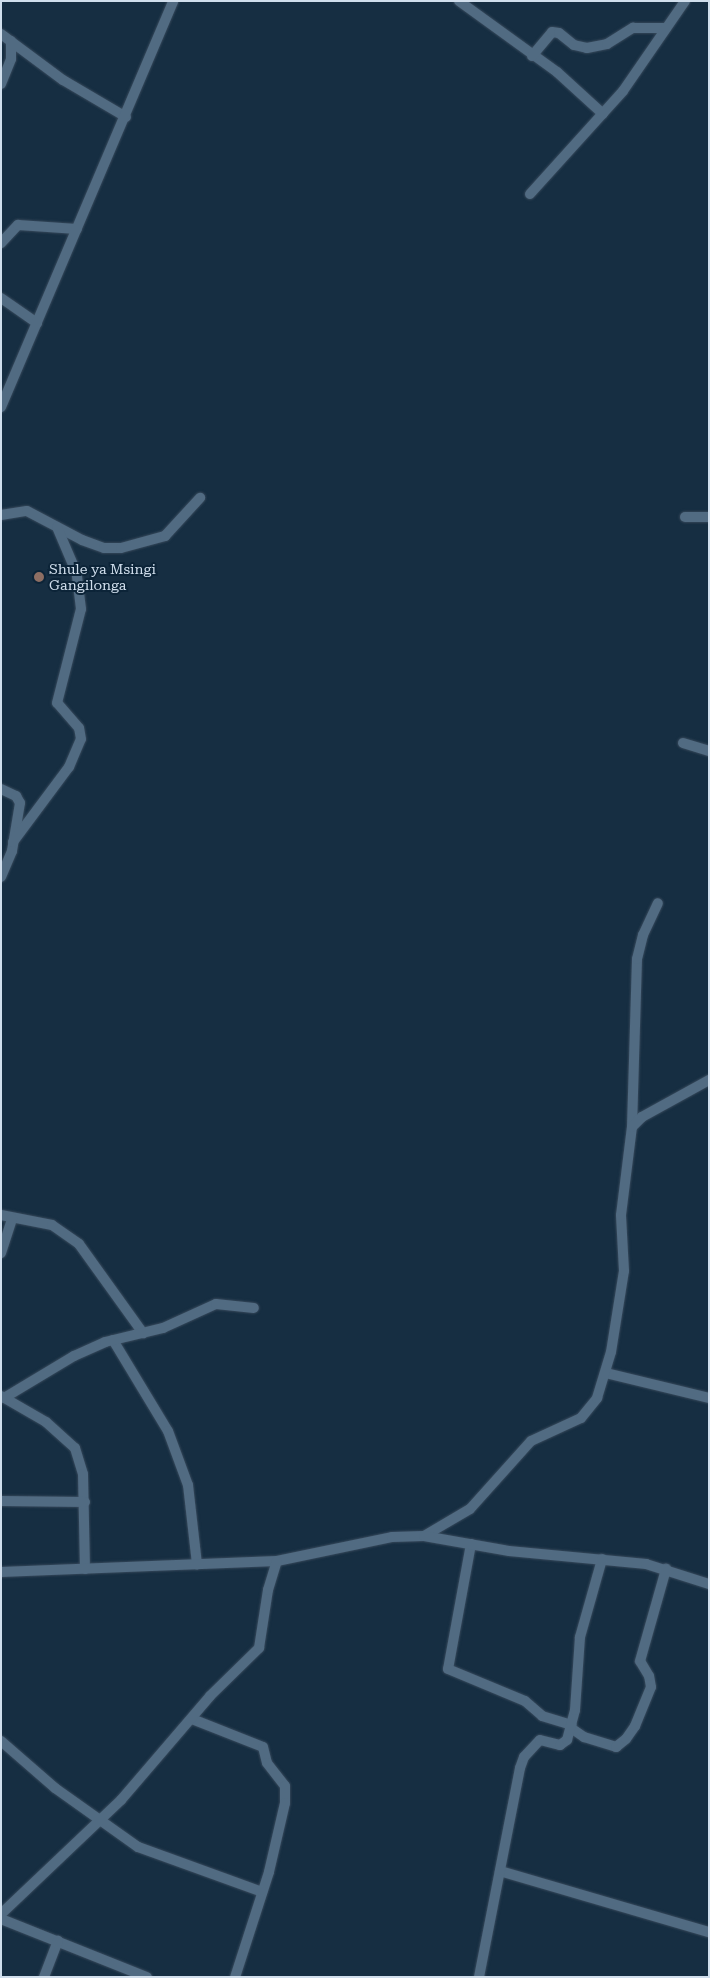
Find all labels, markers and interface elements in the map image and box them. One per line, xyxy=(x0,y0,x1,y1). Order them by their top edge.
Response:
place label: Shule ya Msingi Gangilonga xyxy=(49,561,156,594)
marker: Shule ya Msingi Gangilonga xyxy=(33,571,45,583)

